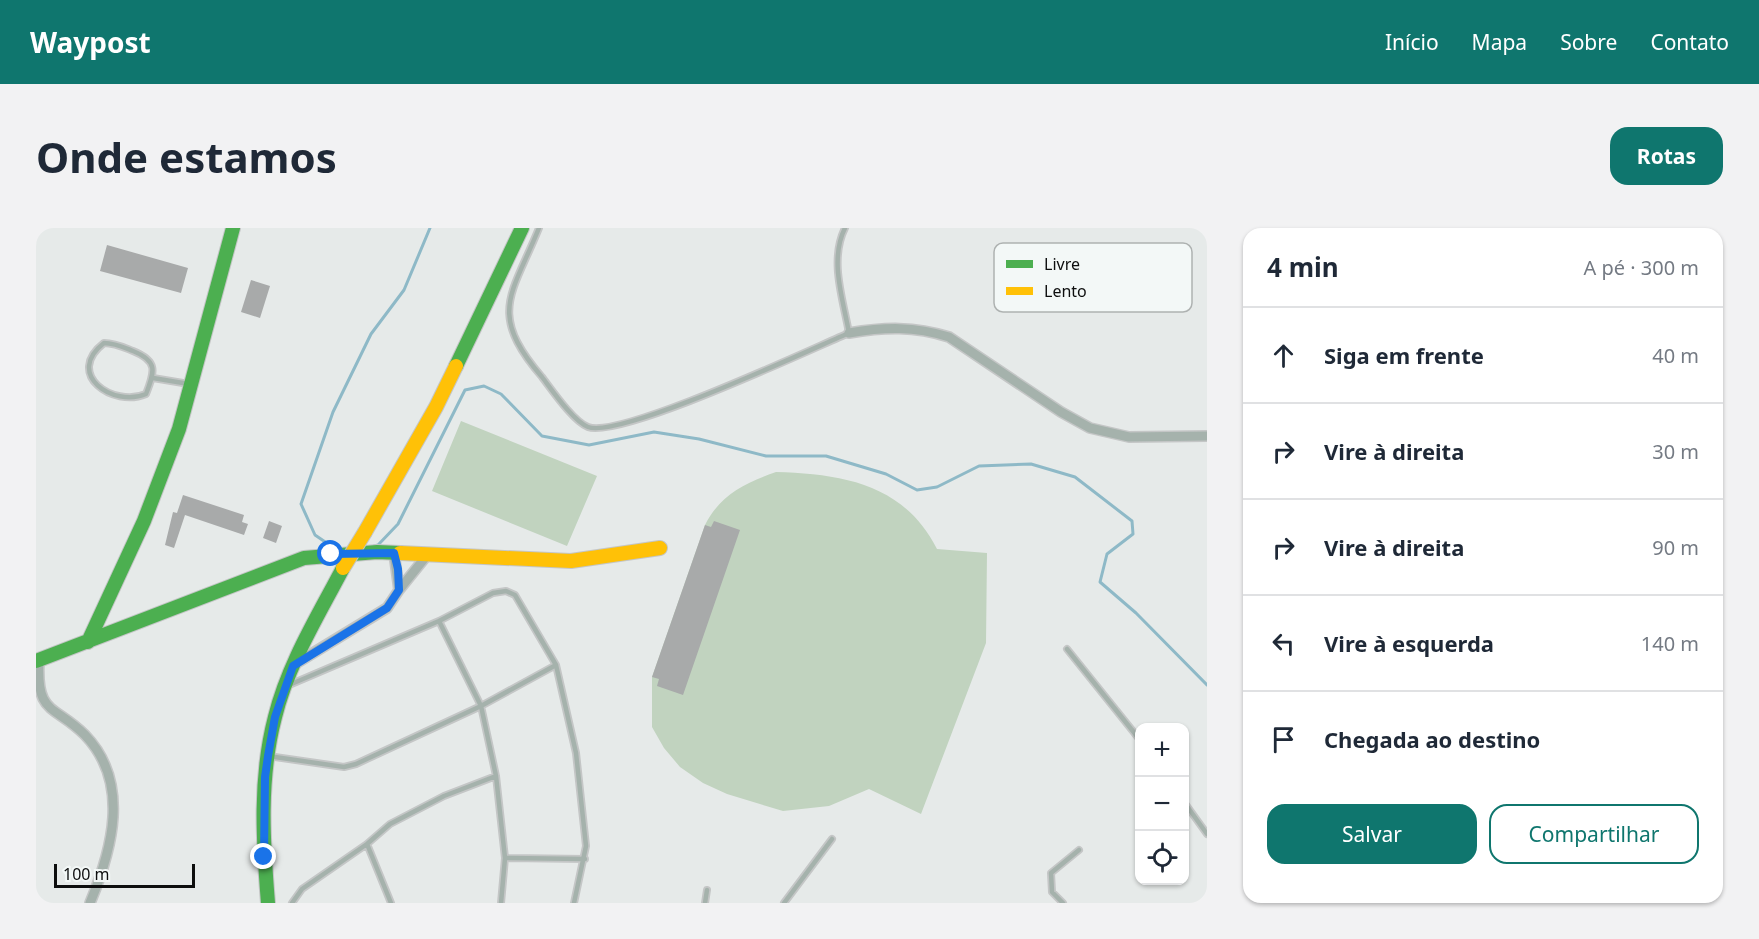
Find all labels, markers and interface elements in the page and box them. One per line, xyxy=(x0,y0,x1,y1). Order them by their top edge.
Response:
text: Waypost xyxy=(30,23,151,61)
text: Início xyxy=(1385,28,1439,56)
text: Mapa xyxy=(1472,28,1527,56)
text: Sobre xyxy=(1560,28,1617,56)
text: Contato xyxy=(1650,28,1729,56)
button: Rotas xyxy=(1610,127,1723,185)
text: Onde estamos xyxy=(36,128,337,185)
legend xyxy=(994,243,1192,312)
text: 4 min xyxy=(1267,249,1339,285)
text: Livre xyxy=(1044,253,1080,275)
text: A pé · 300 m xyxy=(1583,254,1699,281)
text: Lento xyxy=(1044,280,1087,302)
icon: ahead xyxy=(1267,339,1300,372)
text: Siga em frente xyxy=(1324,340,1484,370)
text: 40 m xyxy=(1652,342,1699,369)
icon: right xyxy=(1267,435,1300,468)
text: Vire à direita xyxy=(1324,436,1464,466)
text: 30 m xyxy=(1652,438,1699,465)
icon: right xyxy=(1267,531,1300,564)
text: Vire à direita xyxy=(1324,532,1464,562)
text: 90 m xyxy=(1652,534,1699,561)
route start xyxy=(317,540,343,566)
icon: left xyxy=(1267,627,1300,660)
text: Vire à esquerda xyxy=(1324,628,1494,658)
text: 140 m xyxy=(1641,630,1699,657)
map controls xyxy=(1135,723,1189,885)
button: + xyxy=(1135,723,1189,777)
icon: arrive xyxy=(1267,723,1300,756)
text: Chegada ao destino xyxy=(1324,724,1540,754)
button: − xyxy=(1135,777,1189,831)
button: Salvar xyxy=(1267,804,1477,864)
button: Compartilhar xyxy=(1489,804,1699,864)
button: locate xyxy=(1135,831,1189,885)
route end xyxy=(250,843,276,869)
scale bar xyxy=(54,861,195,888)
text: 100 m xyxy=(63,863,110,885)

